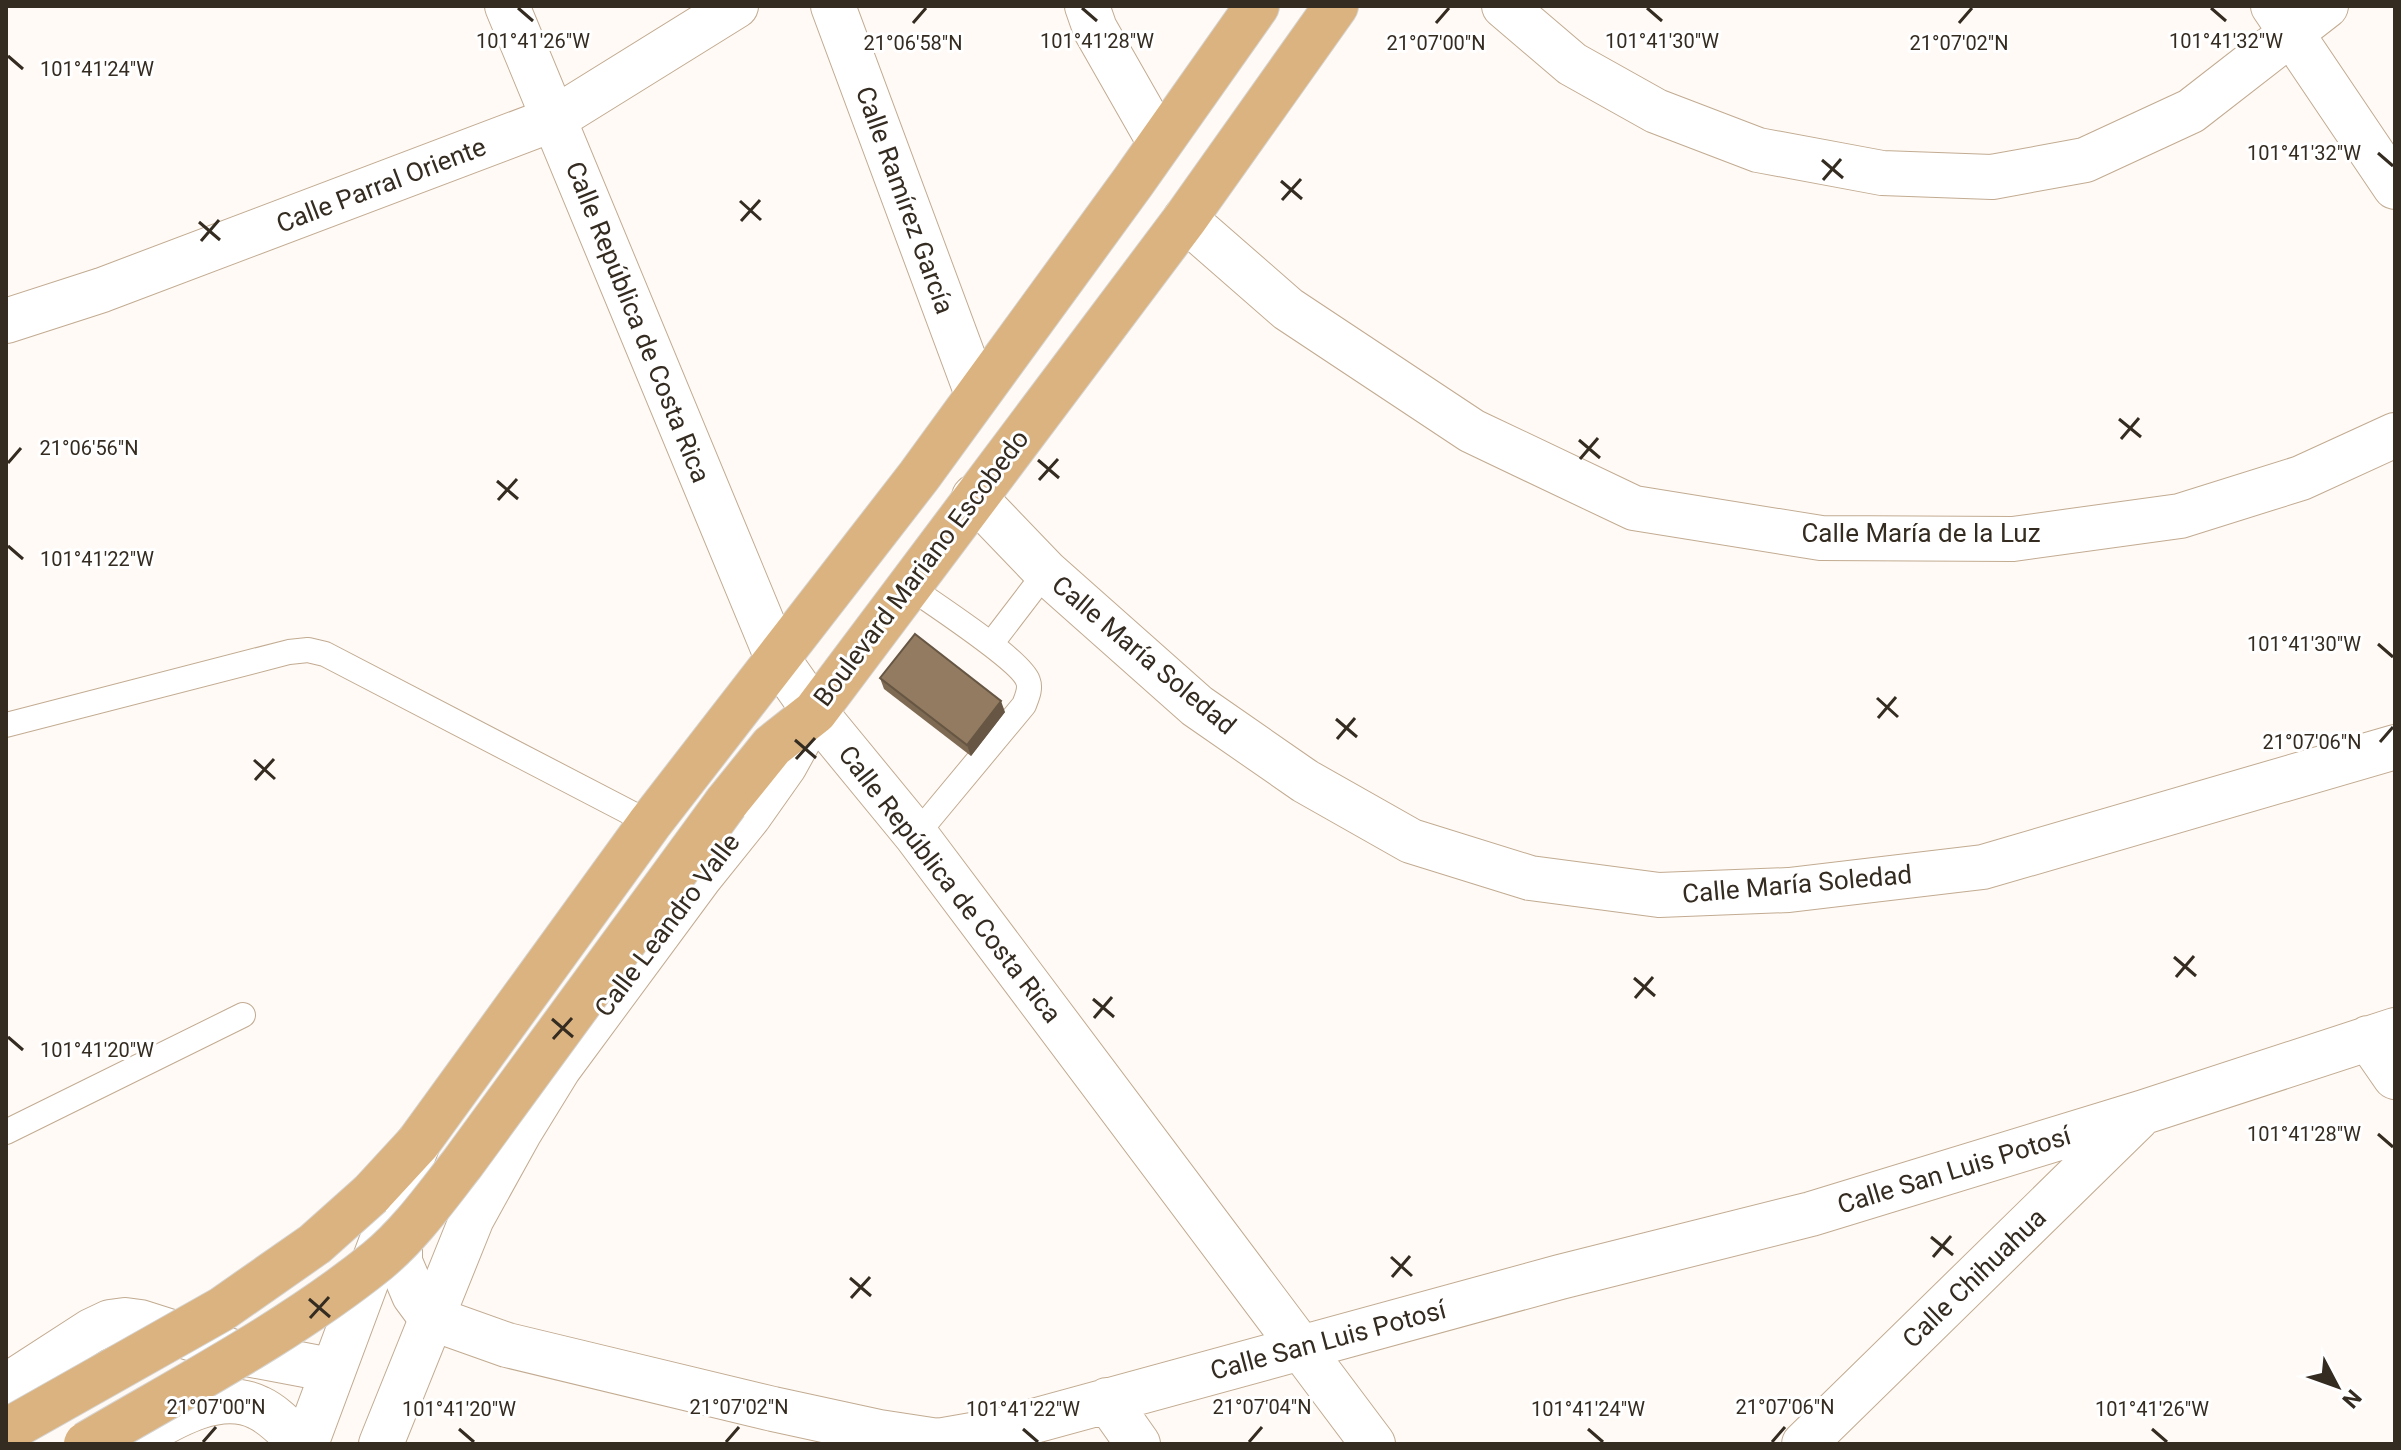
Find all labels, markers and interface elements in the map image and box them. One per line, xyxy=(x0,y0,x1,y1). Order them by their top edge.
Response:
text: 101°41'26"W xyxy=(476,29,590,53)
text: 101°41'28"W xyxy=(1040,29,1154,53)
text: 101°41'30"W xyxy=(1605,29,1719,53)
text: 101°41'32"W xyxy=(2169,29,2283,53)
text: 21°06'58"N xyxy=(863,31,963,55)
text: 21°07'00"N xyxy=(1386,31,1486,55)
text: 21°07'02"N xyxy=(1909,31,2009,55)
text: 101°41'24"W xyxy=(40,57,154,81)
street label: Calle Ramírez García xyxy=(850,82,960,318)
street label: Calle Parral Oriente xyxy=(272,131,490,239)
text: 101°41'32"W xyxy=(2247,141,2361,165)
street label: Calle República de Costa Rica xyxy=(560,157,716,487)
street label: Boulevard Mariano Escobedo xyxy=(807,424,1035,712)
text: 21°06'56"N xyxy=(39,436,139,460)
street label: Calle María de la Luz xyxy=(1801,518,2041,548)
text: 101°41'22"W xyxy=(40,547,154,571)
street label: Calle María Soledad xyxy=(1046,569,1242,741)
text: 101°41'30"W xyxy=(2247,632,2361,656)
text: 21°07'06"N xyxy=(2262,730,2362,754)
street label: Calle República de Costa Rica xyxy=(832,739,1068,1029)
street label: Calle Leandro Valle xyxy=(588,828,746,1022)
street label: Calle María Soledad xyxy=(1681,859,1913,909)
text: 101°41'20"W xyxy=(40,1038,154,1062)
street label: Calle San Luis Potosí xyxy=(1834,1120,2076,1220)
text: 101°41'28"W xyxy=(2247,1122,2361,1146)
street label: Calle Chihuahua xyxy=(1896,1202,2052,1354)
street label: Calle San Luis Potosí xyxy=(1207,1294,1450,1386)
north arrow xyxy=(2297,1346,2377,1426)
text: N xyxy=(2337,1385,2366,1413)
text: 21°07'00"N xyxy=(166,1395,266,1419)
text: 21°07'02"N xyxy=(689,1395,789,1419)
text: 21°07'04"N xyxy=(1212,1395,1312,1419)
text: 21°07'06"N xyxy=(1735,1395,1835,1419)
text: 101°41'20"W xyxy=(402,1397,516,1421)
text: 101°41'22"W xyxy=(966,1397,1080,1421)
text: 101°41'24"W xyxy=(1531,1397,1645,1421)
text: 101°41'26"W xyxy=(2095,1397,2209,1421)

